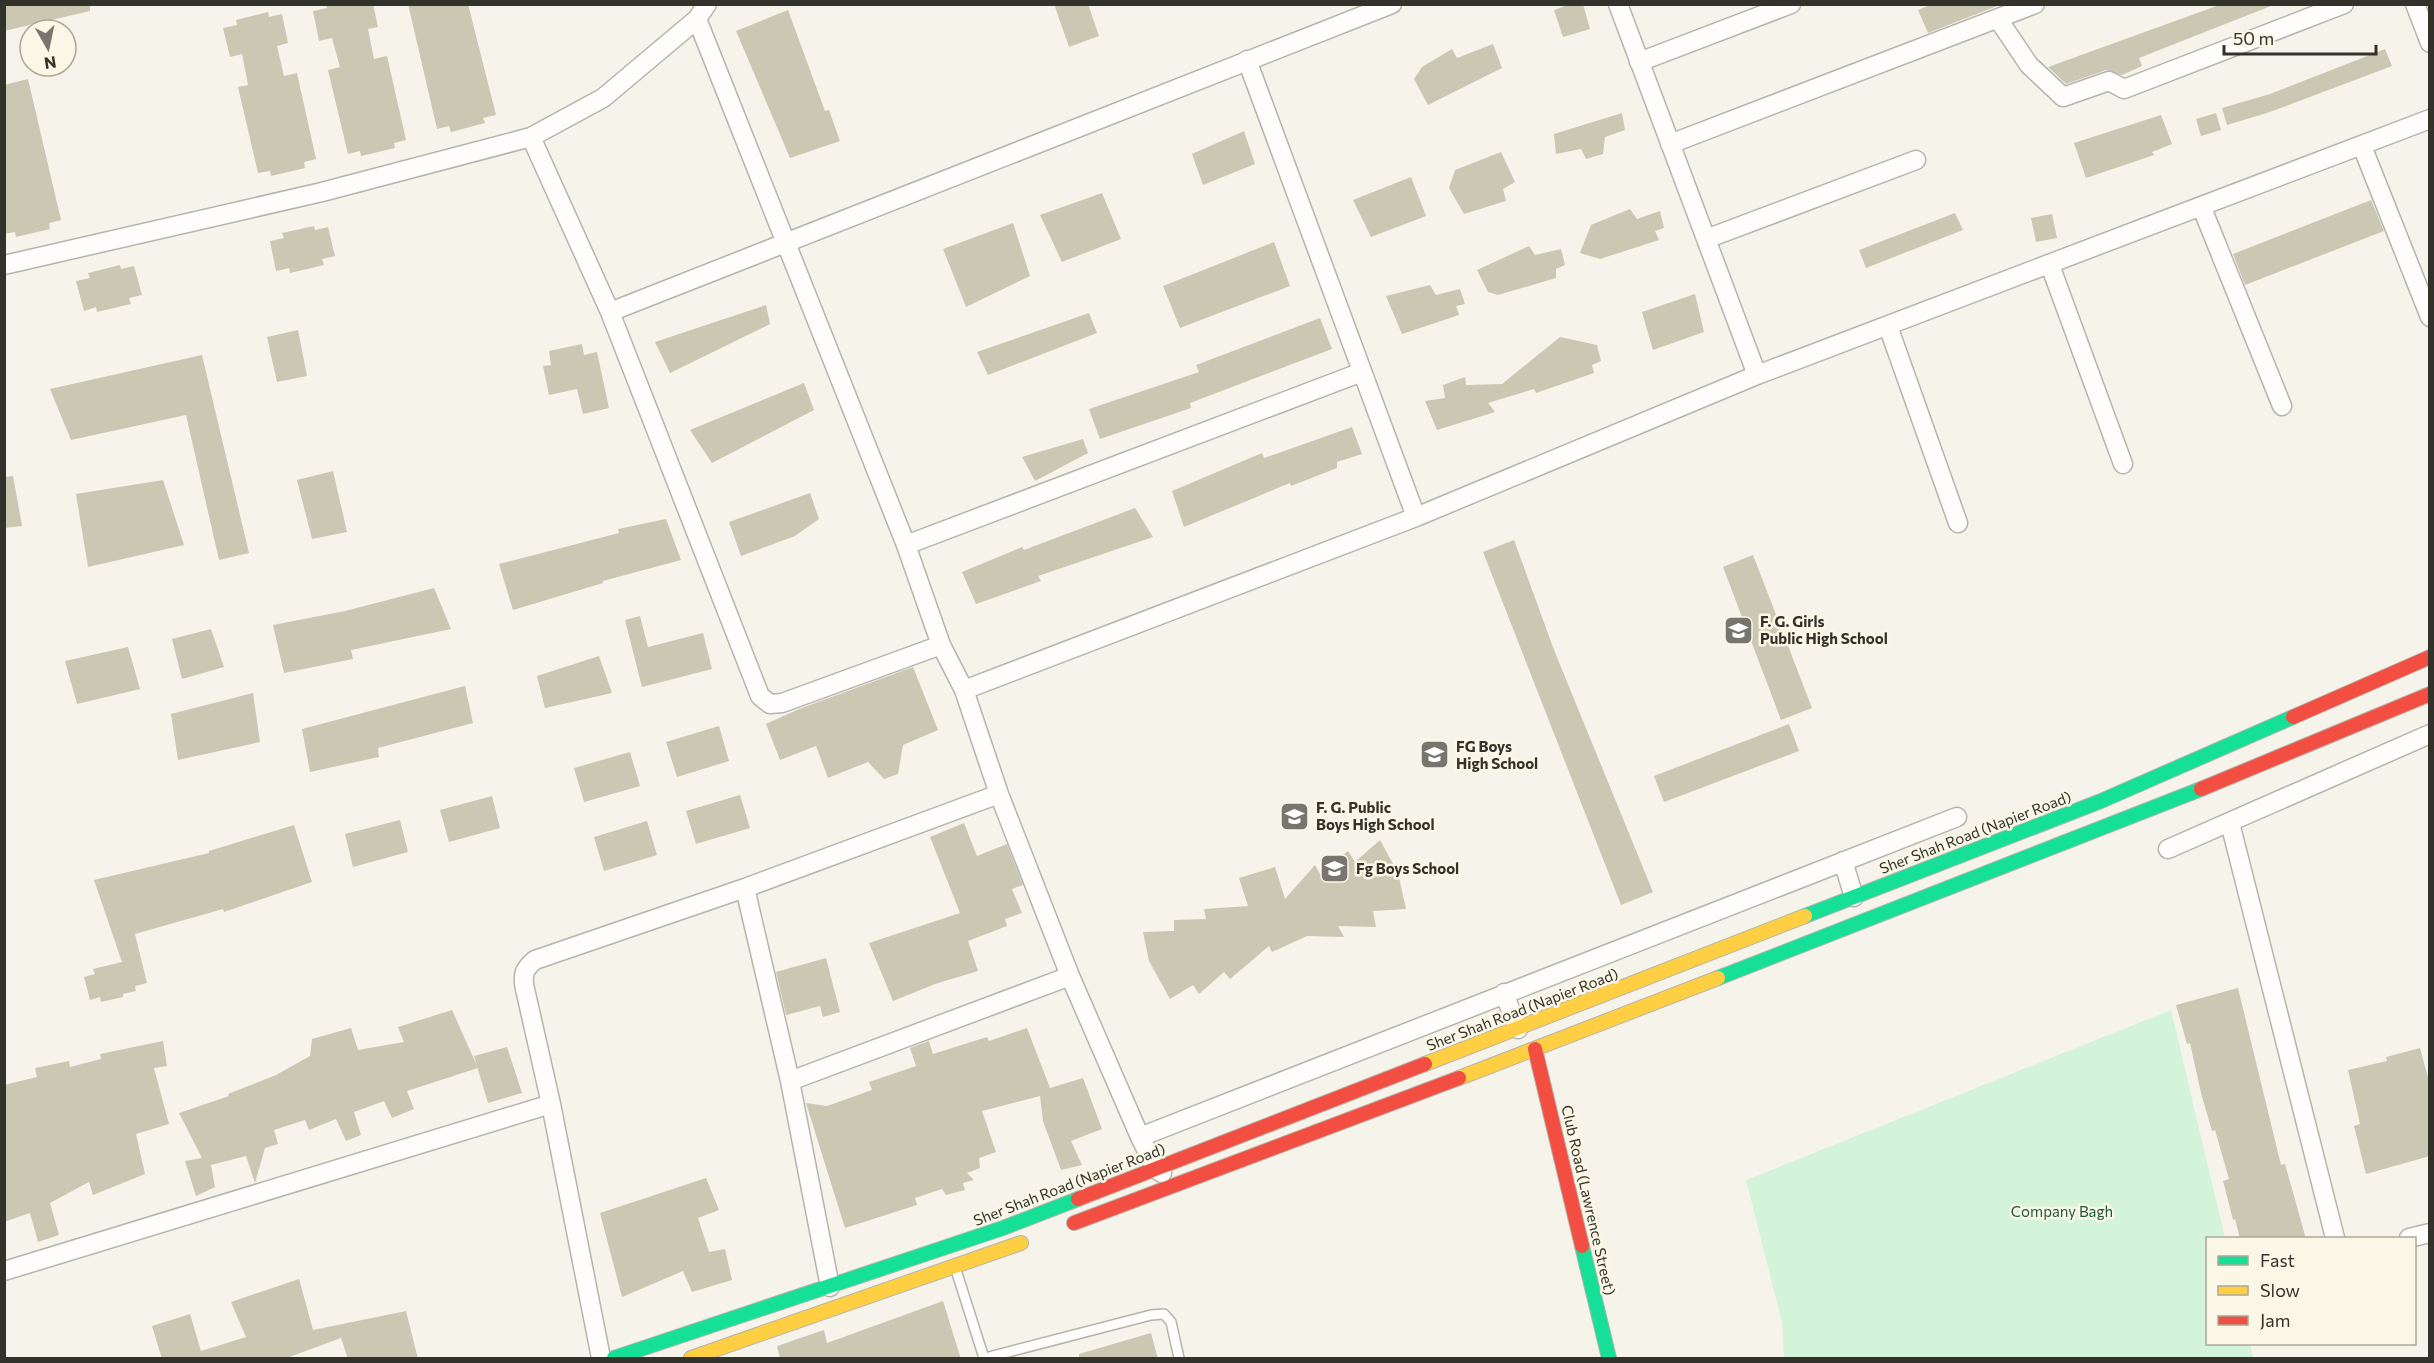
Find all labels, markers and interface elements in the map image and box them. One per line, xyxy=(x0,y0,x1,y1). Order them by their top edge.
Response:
north arrow xyxy=(18,18,78,78)
scale bar xyxy=(2224,18,2376,56)
text: 50 m xyxy=(2233,27,2274,49)
text: N xyxy=(43,53,58,74)
place label: F. G. Girls Public High School xyxy=(1760,612,1888,647)
school or university icon: F. G. Girls Public High School xyxy=(1723,614,1755,646)
place label: FG Boys High School xyxy=(1456,737,1538,772)
school or university icon: FG Boys High School xyxy=(1419,739,1451,771)
street label: Sher Shah Road (Napier Road) xyxy=(1877,787,2073,877)
place label: F. G. Public Boys High School xyxy=(1316,798,1435,833)
school or university icon: F. G. Public Boys High School xyxy=(1279,800,1311,832)
school or university icon: Fg Boys School xyxy=(1319,852,1351,884)
place label: Fg Boys School xyxy=(1356,859,1459,877)
street label: Sher Shah Road (Napier Road) xyxy=(1424,964,1620,1054)
street label: Club Road (Lawrence Street) xyxy=(1558,1103,1620,1297)
street label: Sher Shah Road (Napier Road) xyxy=(971,1139,1167,1229)
park label: Company Bagh xyxy=(2011,1202,2113,1220)
legend xyxy=(2206,1237,2416,1345)
text: Fast xyxy=(2260,1249,2295,1271)
text: Slow xyxy=(2260,1279,2300,1301)
text: Jam xyxy=(2260,1309,2290,1331)

